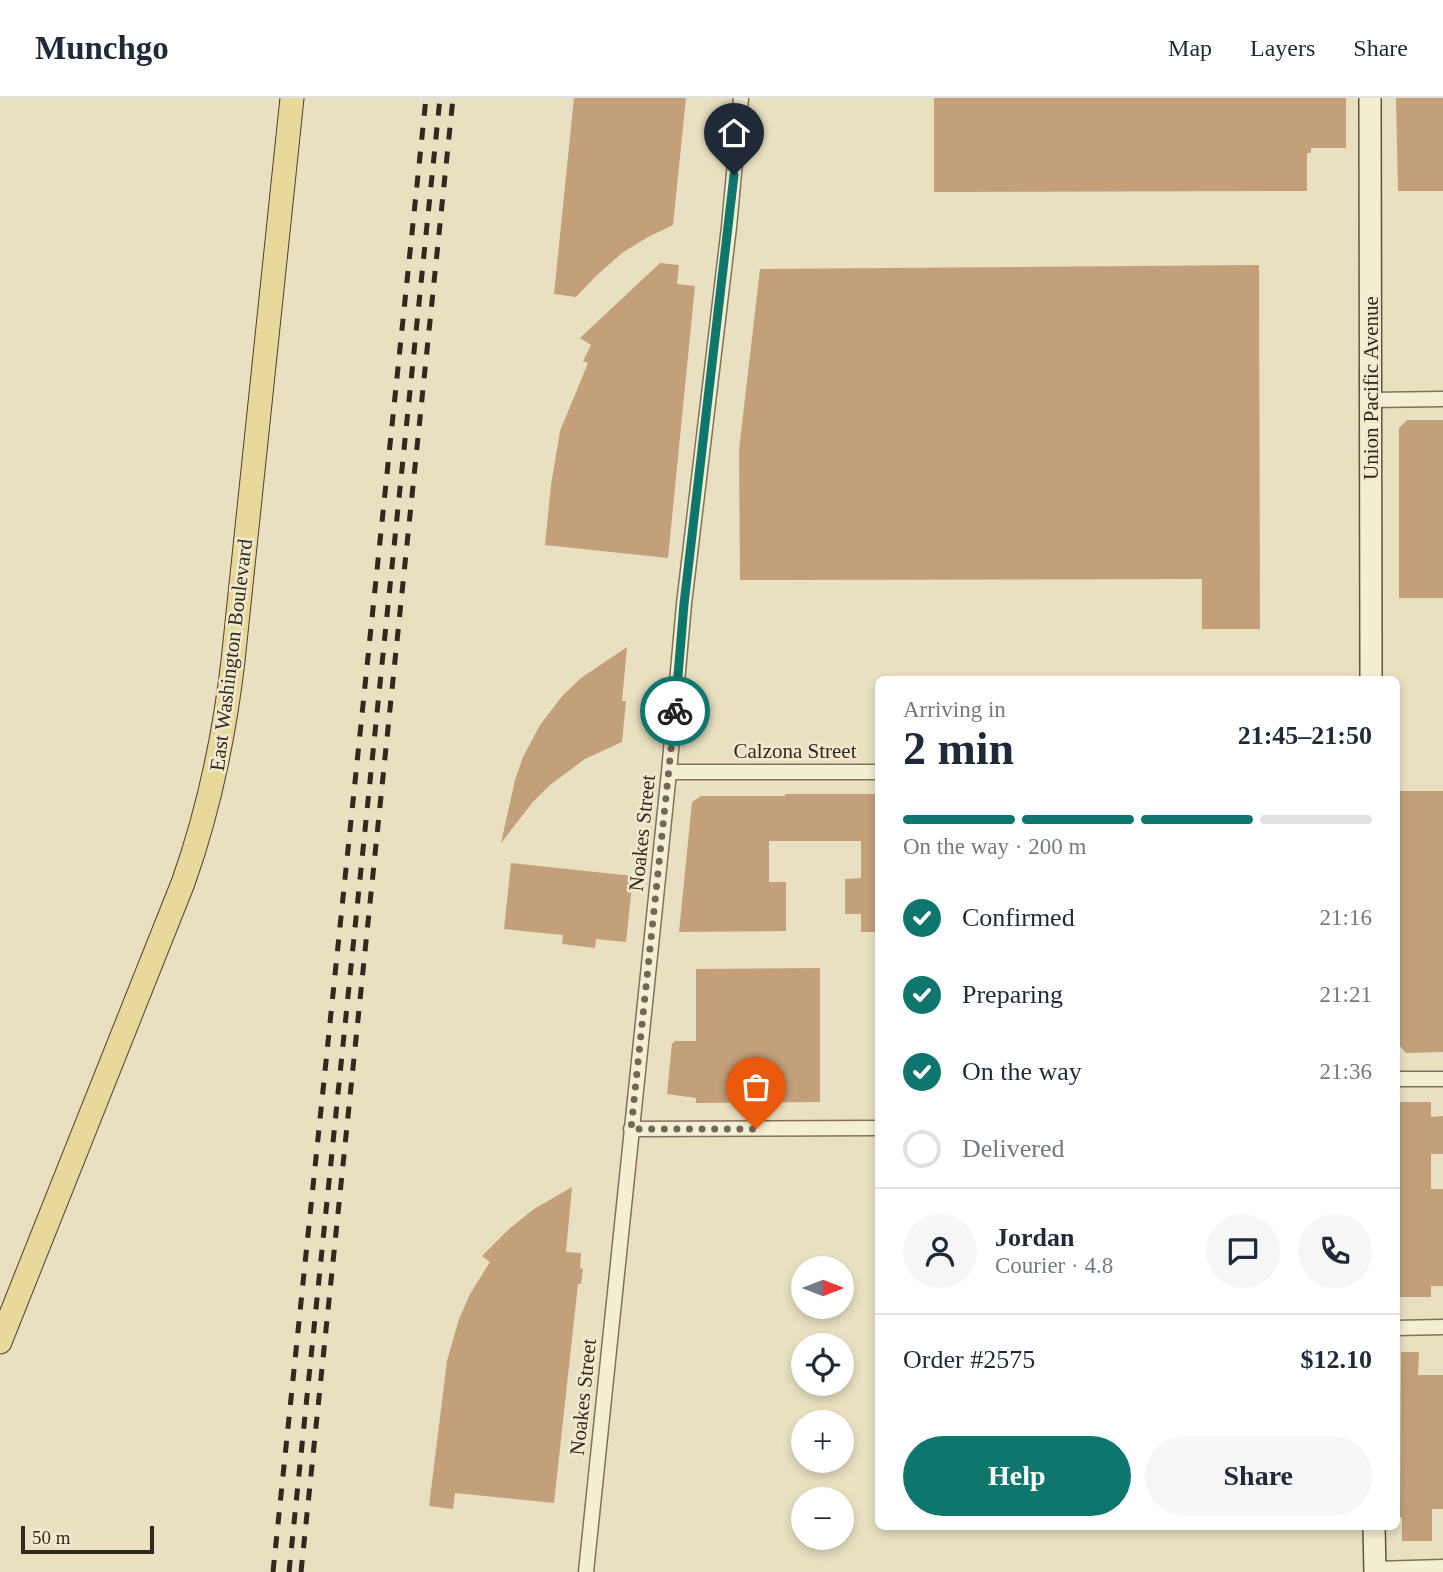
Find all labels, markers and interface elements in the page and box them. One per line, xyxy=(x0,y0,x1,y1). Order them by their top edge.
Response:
text: Munchgo xyxy=(35,30,169,66)
text: Map xyxy=(1168,35,1212,61)
text: Layers xyxy=(1250,35,1315,61)
text: Share xyxy=(1353,35,1408,61)
pin xyxy=(704,103,764,175)
icon: home xyxy=(715,114,753,152)
street label: Union Pacific Avenue xyxy=(1359,296,1383,480)
street label: East Washington Boulevard xyxy=(205,537,257,772)
courier xyxy=(640,676,710,746)
icon: bike xyxy=(656,692,694,730)
text: Arriving in xyxy=(903,697,1006,722)
text: 21:45–21:50 xyxy=(1238,721,1372,750)
text: 2 min xyxy=(903,723,1014,774)
street label: Calzona Street xyxy=(733,739,857,763)
street label: Noakes Street xyxy=(624,773,660,893)
text: On the way · 200 m xyxy=(903,834,1086,859)
icon: check xyxy=(903,899,941,937)
text: Confirmed xyxy=(962,903,1075,932)
text: 21:16 xyxy=(1320,905,1372,930)
icon: check xyxy=(903,976,941,1014)
text: Preparing xyxy=(962,980,1063,1009)
text: 21:21 xyxy=(1320,982,1372,1007)
icon: check xyxy=(903,1053,941,1091)
pin xyxy=(726,1057,786,1129)
text: On the way xyxy=(962,1057,1082,1086)
text: 21:36 xyxy=(1320,1059,1372,1084)
icon: bag xyxy=(737,1068,775,1106)
text: Delivered xyxy=(962,1134,1065,1163)
button: person xyxy=(903,1214,977,1288)
button: chat xyxy=(1206,1214,1280,1288)
button: phone xyxy=(1298,1214,1372,1288)
text: Jordan xyxy=(995,1223,1074,1252)
text: Courier · 4.8 xyxy=(995,1253,1113,1278)
north arrow xyxy=(791,1256,854,1320)
map controls xyxy=(791,1256,854,1550)
button: locate xyxy=(791,1333,854,1396)
street label: Noakes Street xyxy=(565,1337,601,1457)
text: Order #2575 xyxy=(903,1345,1035,1374)
text: $12.10 xyxy=(1301,1345,1372,1374)
button: + xyxy=(791,1410,854,1473)
button: Help xyxy=(903,1436,1131,1516)
button: Share xyxy=(1145,1436,1372,1516)
button: − xyxy=(791,1487,854,1550)
scale bar xyxy=(21,1523,154,1555)
text: 50 m xyxy=(32,1527,71,1548)

